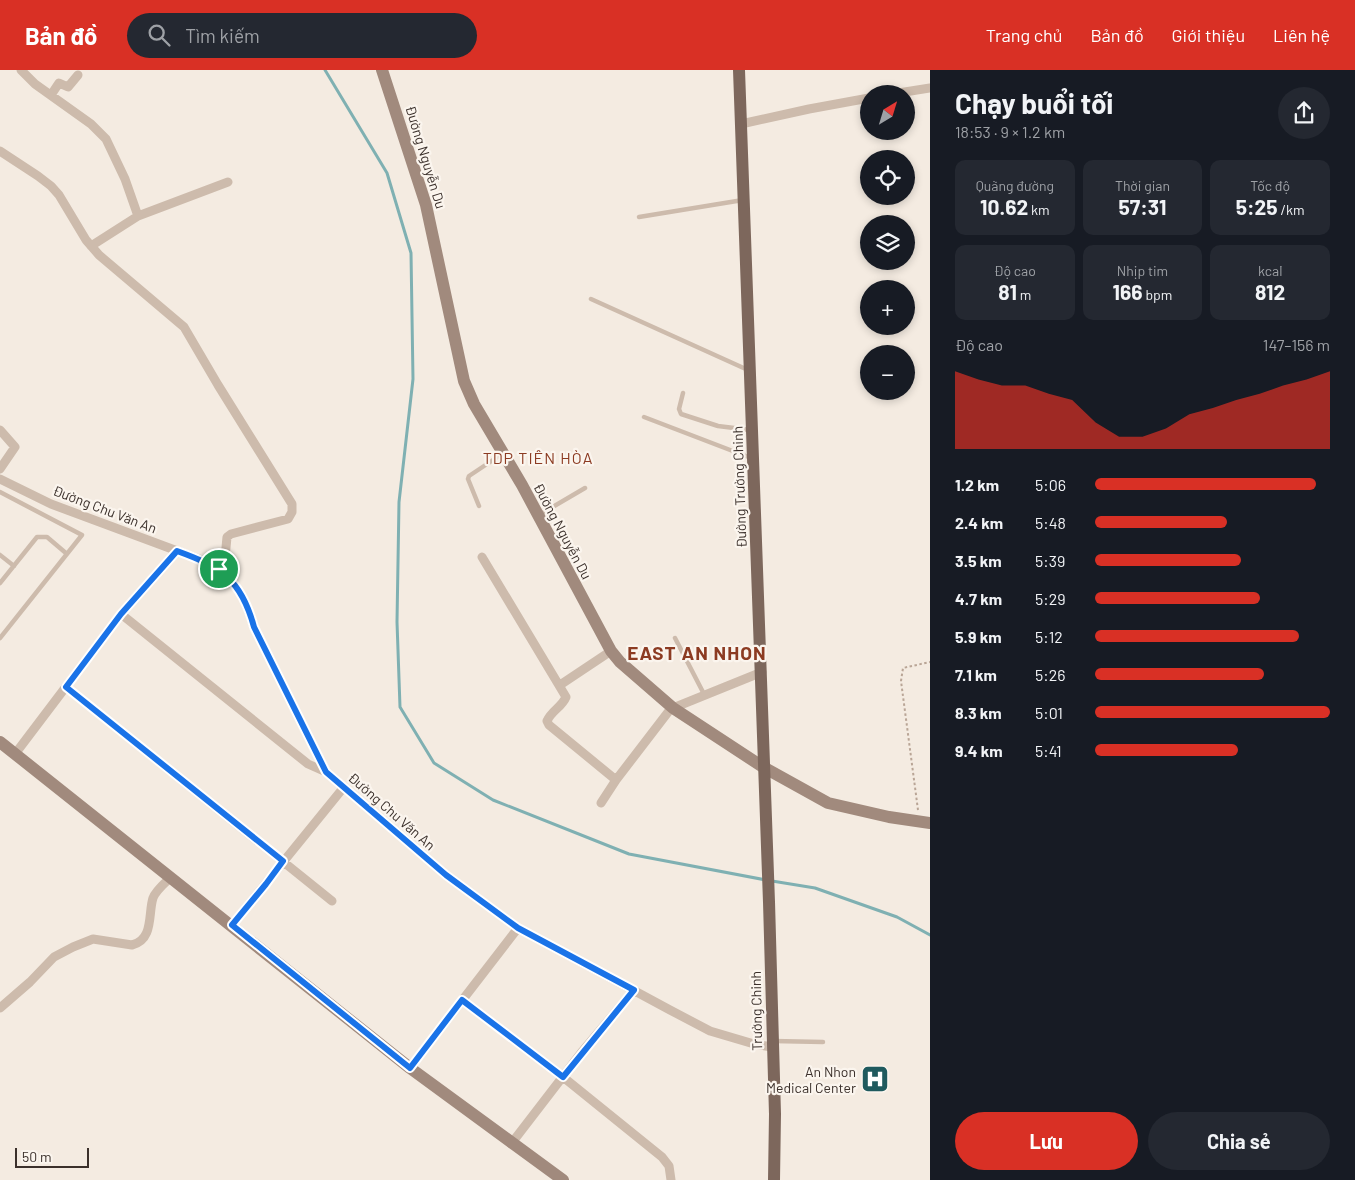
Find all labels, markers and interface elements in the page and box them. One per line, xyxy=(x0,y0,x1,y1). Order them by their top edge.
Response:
search box xyxy=(127,13,477,58)
text: Bản đồ xyxy=(25,21,97,50)
icon: search xyxy=(145,21,173,49)
text: Tìm kiếm xyxy=(185,24,260,47)
text: Trang chủ xyxy=(986,24,1062,46)
text: Bản đồ xyxy=(1090,24,1144,46)
text: Giới thiệu xyxy=(1172,24,1245,46)
text: Liên hệ xyxy=(1273,24,1330,46)
north arrow xyxy=(860,85,915,140)
map controls xyxy=(860,85,915,400)
text: Chạy buổi tối xyxy=(955,86,1113,120)
button: share xyxy=(1278,87,1330,139)
street label: Đường Nguyễn Du xyxy=(402,103,450,211)
text: 18:53 · 9 × 1.2 km xyxy=(955,122,1065,141)
button: locate xyxy=(860,150,915,205)
text: Quãng đường xyxy=(976,177,1054,194)
text: Thời gian xyxy=(1115,177,1170,194)
text: Tốc độ xyxy=(1250,177,1290,194)
text: 10.62 xyxy=(980,194,1028,219)
text: 57:31 xyxy=(1118,194,1167,219)
text: 5:25 xyxy=(1236,194,1278,219)
text: km xyxy=(1028,201,1050,218)
text: /km xyxy=(1278,201,1305,218)
button: layers xyxy=(860,215,915,270)
text: Độ cao xyxy=(994,262,1036,279)
text: Nhịp tim xyxy=(1117,262,1168,279)
text: kcal xyxy=(1258,262,1282,279)
text: 81 xyxy=(998,279,1017,304)
text: 166 xyxy=(1113,279,1143,304)
text: 812 xyxy=(1255,279,1285,304)
button: + xyxy=(860,280,915,335)
text: m xyxy=(1017,286,1031,303)
text: bpm xyxy=(1143,286,1172,303)
text: Độ cao xyxy=(955,335,1003,354)
text: 147–156 m xyxy=(1263,335,1330,354)
button: − xyxy=(860,345,915,400)
street label: Đường Trường Chinh xyxy=(728,426,750,548)
district label: TDP TIÊN HÒA xyxy=(483,448,593,467)
text: 1.2 km xyxy=(955,475,999,494)
text: 5:06 xyxy=(1035,475,1066,494)
street label: Đường Nguyễn Du xyxy=(530,480,596,582)
street label: Đường Chu Văn An xyxy=(51,481,159,537)
text: 2.4 km xyxy=(955,513,1003,532)
text: 5:48 xyxy=(1035,513,1066,532)
pin xyxy=(198,548,240,590)
text: 3.5 km xyxy=(955,551,1002,570)
text: 5:39 xyxy=(1035,551,1065,570)
icon: arrive xyxy=(205,555,233,583)
text: 4.7 km xyxy=(955,589,1002,608)
text: 5:29 xyxy=(1035,589,1066,608)
text: 5.9 km xyxy=(955,627,1002,646)
text: 5:12 xyxy=(1035,627,1063,646)
district label: EAST AN NHON xyxy=(627,641,767,664)
text: 7.1 km xyxy=(955,665,997,684)
text: 5:26 xyxy=(1035,665,1065,684)
text: 8.3 km xyxy=(955,703,1002,722)
text: 5:01 xyxy=(1035,703,1063,722)
text: 9.4 km xyxy=(955,741,1003,760)
text: 5:41 xyxy=(1035,741,1062,760)
street label: Đường Chu Văn An xyxy=(345,769,439,853)
street label: Trường Chinh xyxy=(747,971,765,1051)
place label: An Nhon Medical Center xyxy=(766,1063,856,1096)
hospital icon: An Nhon Medical Center xyxy=(860,1064,890,1094)
button: Lưu xyxy=(955,1112,1138,1170)
button: Chia sẻ xyxy=(1148,1112,1330,1170)
scale bar xyxy=(15,1145,89,1168)
text: 50 m xyxy=(22,1148,51,1165)

